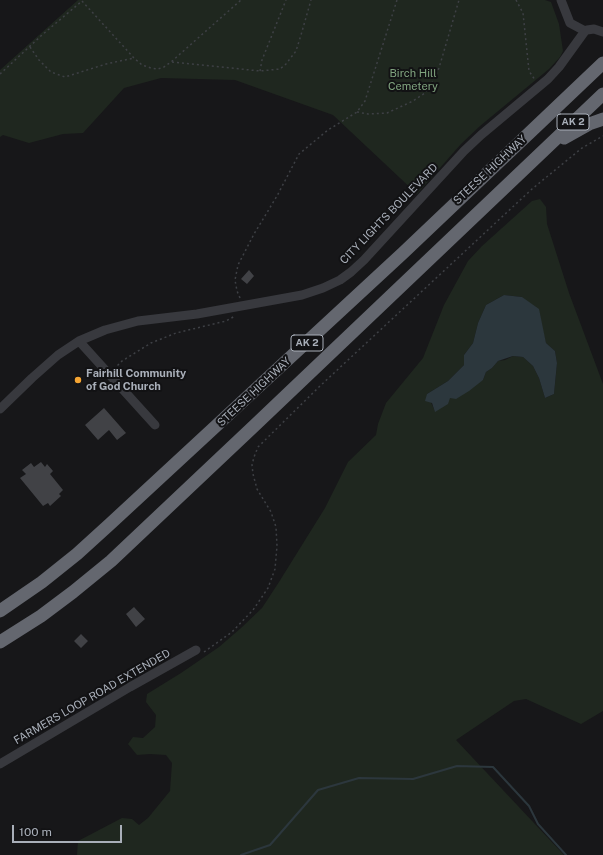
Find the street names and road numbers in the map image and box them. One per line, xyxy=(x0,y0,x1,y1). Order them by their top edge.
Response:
road number: AK 2 xyxy=(557,114,589,130)
street label: STEESE HIGHWAY xyxy=(451,133,529,207)
street label: CITY LIGHTS BOULEVARD xyxy=(337,161,441,267)
road number: AK 2 xyxy=(291,335,323,351)
street label: STEESE HIGHWAY xyxy=(215,355,293,429)
street label: FARMERS LOOP ROAD EXTENDED xyxy=(11,647,173,747)

